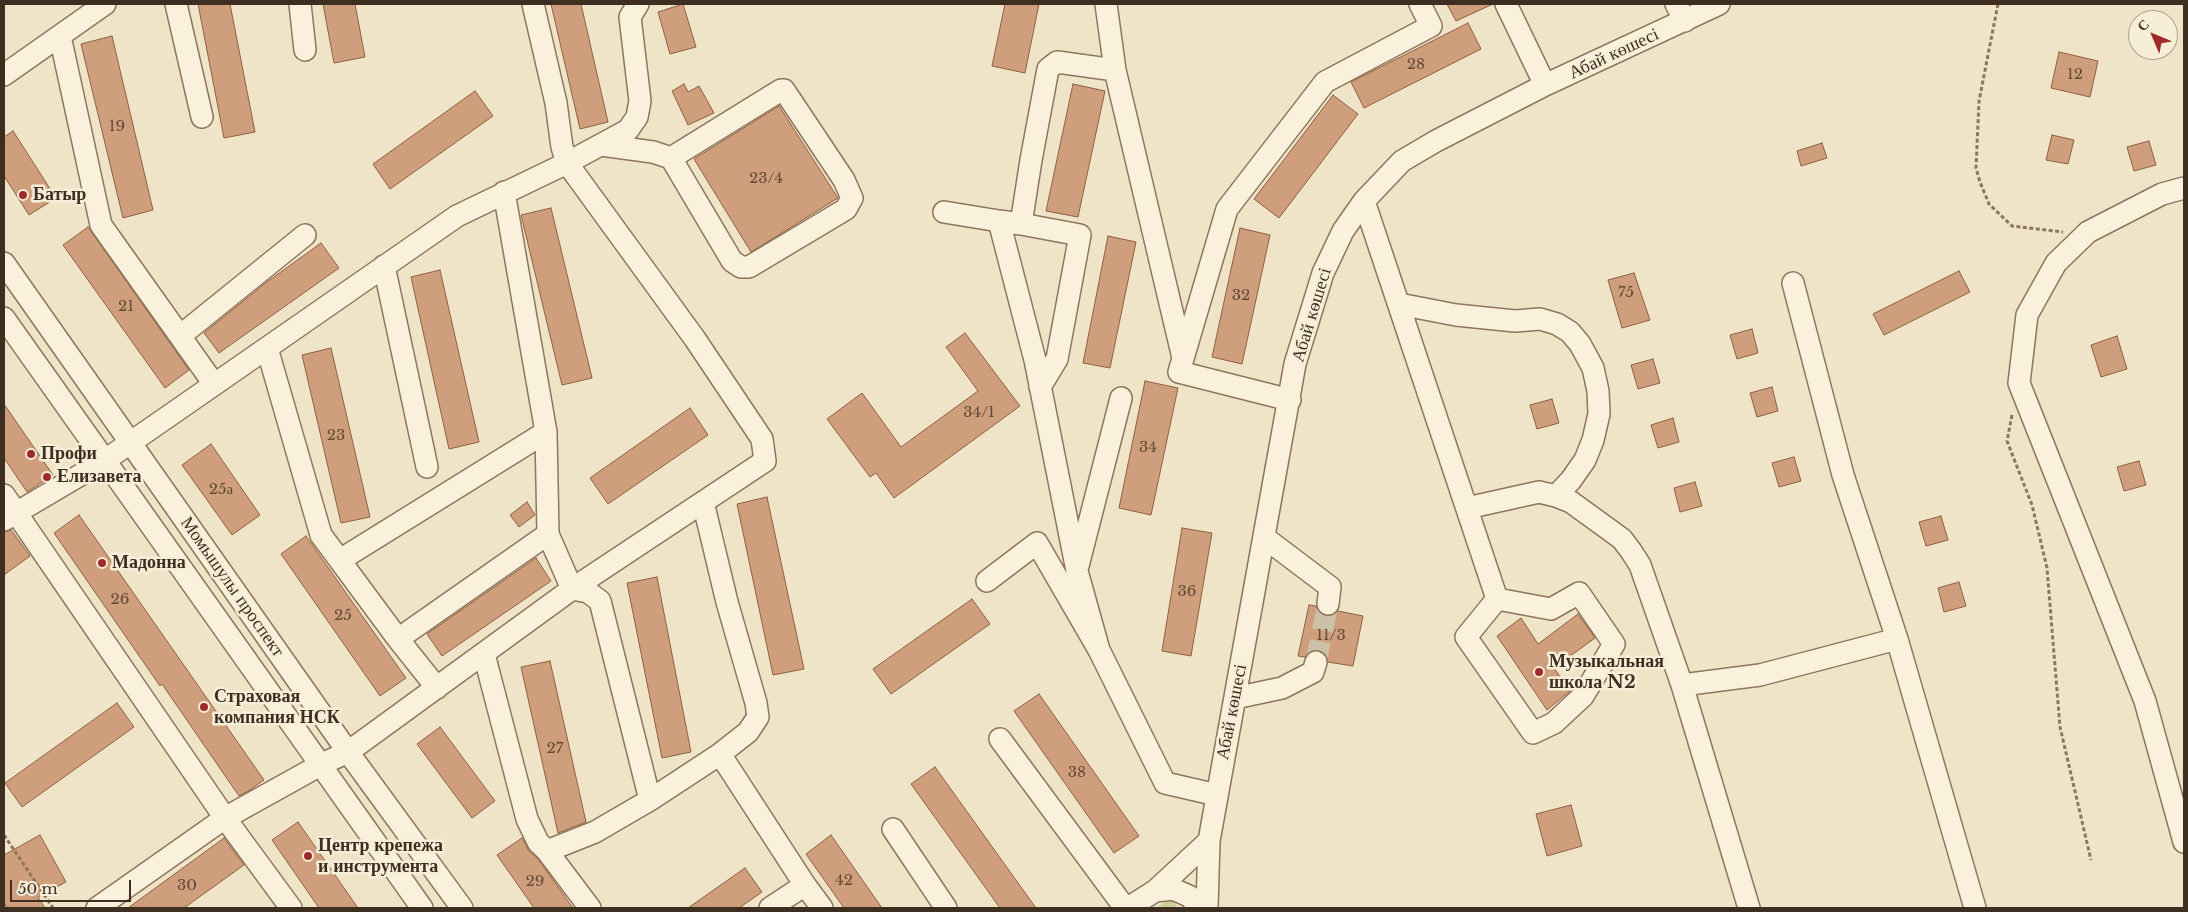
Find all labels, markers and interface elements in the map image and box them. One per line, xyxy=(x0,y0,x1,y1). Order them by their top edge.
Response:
north arrow xyxy=(2128,10,2178,60)
text: С xyxy=(2133,15,2153,35)
street label: Абай көшесі xyxy=(1565,24,1663,84)
house number: 28 xyxy=(1407,56,1425,74)
house number: 12 xyxy=(2067,66,2083,84)
house number: 19 xyxy=(109,118,125,136)
house number: 23/4 xyxy=(749,170,783,188)
place label: Батыр xyxy=(33,184,86,206)
marker: Батыр xyxy=(17,189,29,201)
street label: Абай көшесі xyxy=(1287,265,1337,365)
house number: 75 xyxy=(1618,284,1634,302)
house number: 32 xyxy=(1232,287,1250,305)
house number: 21 xyxy=(118,298,134,316)
house number: 34/1 xyxy=(963,404,995,422)
house number: 23 xyxy=(327,427,345,445)
house number: 34 xyxy=(1139,439,1157,457)
place label: Профи xyxy=(41,443,97,465)
marker: Профи xyxy=(25,448,37,460)
place label: Елизавета xyxy=(57,466,141,488)
marker: Елизавета xyxy=(41,471,53,483)
house number: 25а xyxy=(209,481,233,499)
street label: Момышулы проспект xyxy=(176,513,288,661)
place label: Мадонна xyxy=(112,552,186,574)
marker: Мадонна xyxy=(96,557,108,569)
house number: 36 xyxy=(1178,583,1196,601)
house number: 26 xyxy=(111,591,129,609)
house number: 25 xyxy=(334,607,352,625)
house number: 11/3 xyxy=(1316,627,1346,645)
place label: Музыкальная школа N2 xyxy=(1549,651,1664,694)
street label: Абай көшесі xyxy=(1212,662,1252,762)
marker: Музыкальная школа N2 xyxy=(1533,666,1545,678)
place label: Страховая компания НСК xyxy=(214,686,340,729)
marker: Страховая компания НСК xyxy=(198,701,210,713)
house number: 27 xyxy=(547,740,563,758)
house number: 38 xyxy=(1068,764,1086,782)
place label: Центр крепежа и инструмента xyxy=(318,835,443,878)
marker: Центр крепежа и инструмента xyxy=(302,850,314,862)
scale bar xyxy=(12,870,134,902)
house number: 42 xyxy=(835,872,853,890)
house number: 29 xyxy=(526,873,544,891)
house number: 30 xyxy=(177,877,197,895)
text: 50 m xyxy=(18,879,58,898)

